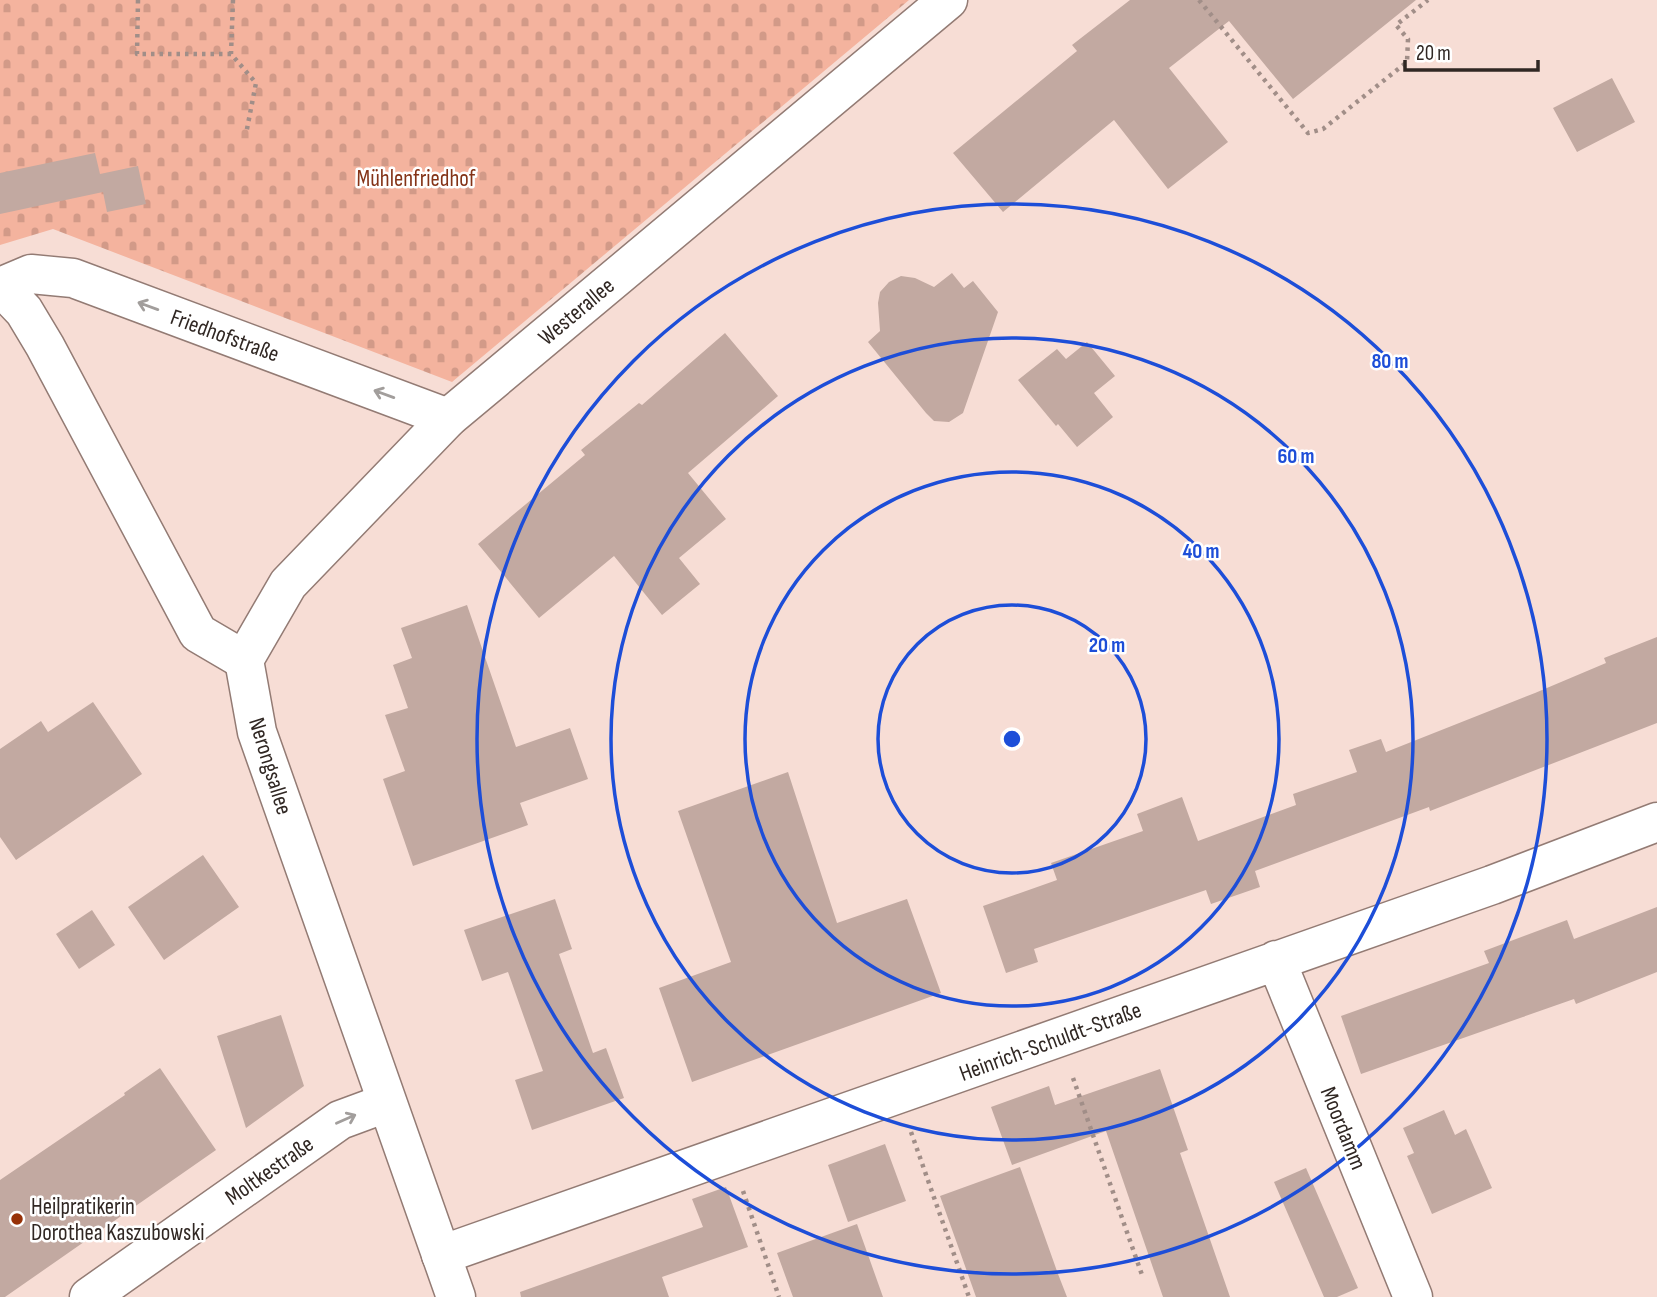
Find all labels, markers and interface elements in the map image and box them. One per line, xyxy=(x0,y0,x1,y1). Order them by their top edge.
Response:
scale bar xyxy=(1405,28,1538,72)
text: 20 m xyxy=(1416,41,1451,66)
park label: Mühlenfriedhof xyxy=(357,165,476,193)
street label: Westerallee xyxy=(533,272,620,352)
one-way arrow xyxy=(137,299,159,311)
street label: Friedhofstraße xyxy=(166,303,283,369)
text: 80 m xyxy=(1371,349,1409,374)
one-way arrow xyxy=(373,387,395,399)
text: 60 m xyxy=(1277,444,1315,469)
text: 40 m xyxy=(1183,539,1219,564)
text: 20 m xyxy=(1089,633,1125,658)
street label: Nerongsallee xyxy=(242,714,298,818)
centre of rings xyxy=(1000,727,1024,751)
street label: Heinrich-Schuldt-Straße xyxy=(955,996,1145,1088)
street label: Moordamm xyxy=(1314,1083,1372,1174)
one-way arrow xyxy=(335,1112,356,1125)
street label: Moltkestraße xyxy=(220,1130,319,1211)
place label: Heilpratikerin Dorothea Kaszubowski xyxy=(31,1193,204,1247)
marker: Heilpratikerin Dorothea Kaszubowski xyxy=(9,1211,25,1227)

